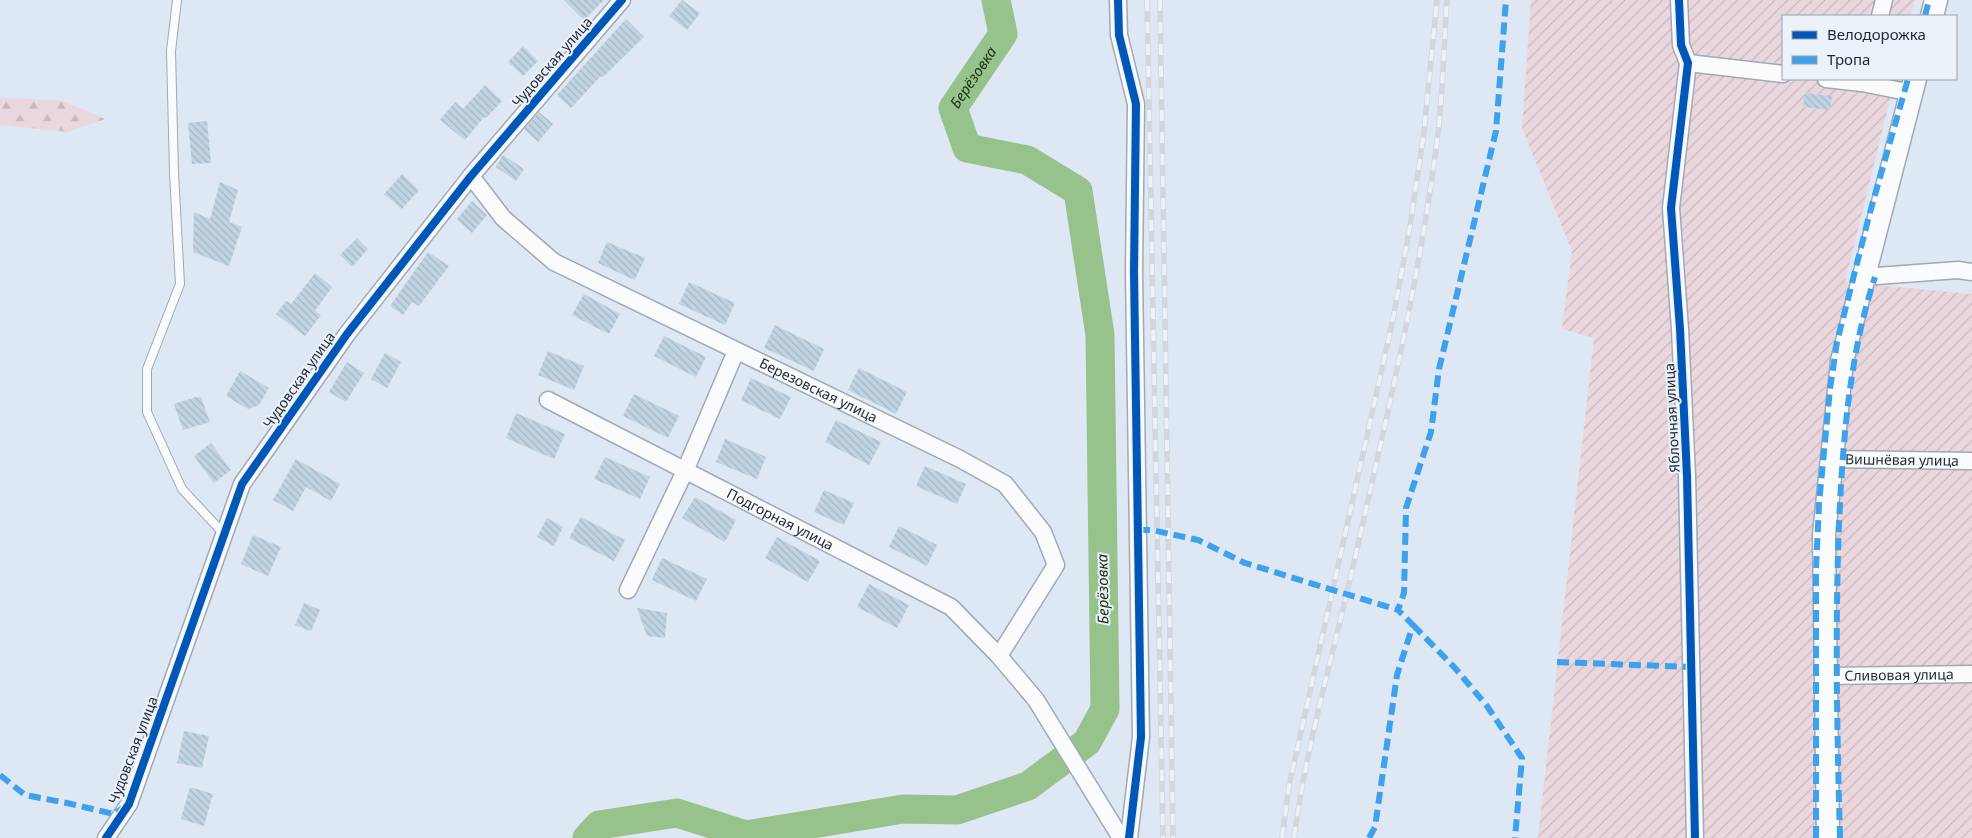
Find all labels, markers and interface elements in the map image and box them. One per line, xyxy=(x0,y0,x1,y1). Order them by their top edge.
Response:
street label: Чудовская улица xyxy=(507,12,596,111)
legend xyxy=(1782,15,1957,80)
text: Велодорожка xyxy=(1827,24,1926,44)
water label: Берёзовка xyxy=(945,42,1001,112)
text: Тропа xyxy=(1827,49,1870,69)
street label: Чудовская улица xyxy=(258,328,339,432)
street label: Березовская улица xyxy=(756,353,881,427)
street label: Яблочная улица xyxy=(1659,363,1684,473)
street label: Вишнёвая улица xyxy=(1845,449,1959,470)
street label: Подгорная улица xyxy=(724,483,837,554)
water label: Берёзовка xyxy=(1091,553,1113,624)
street label: Сливовая улица xyxy=(1844,664,1954,685)
street label: Чудовская улица xyxy=(103,693,162,806)

